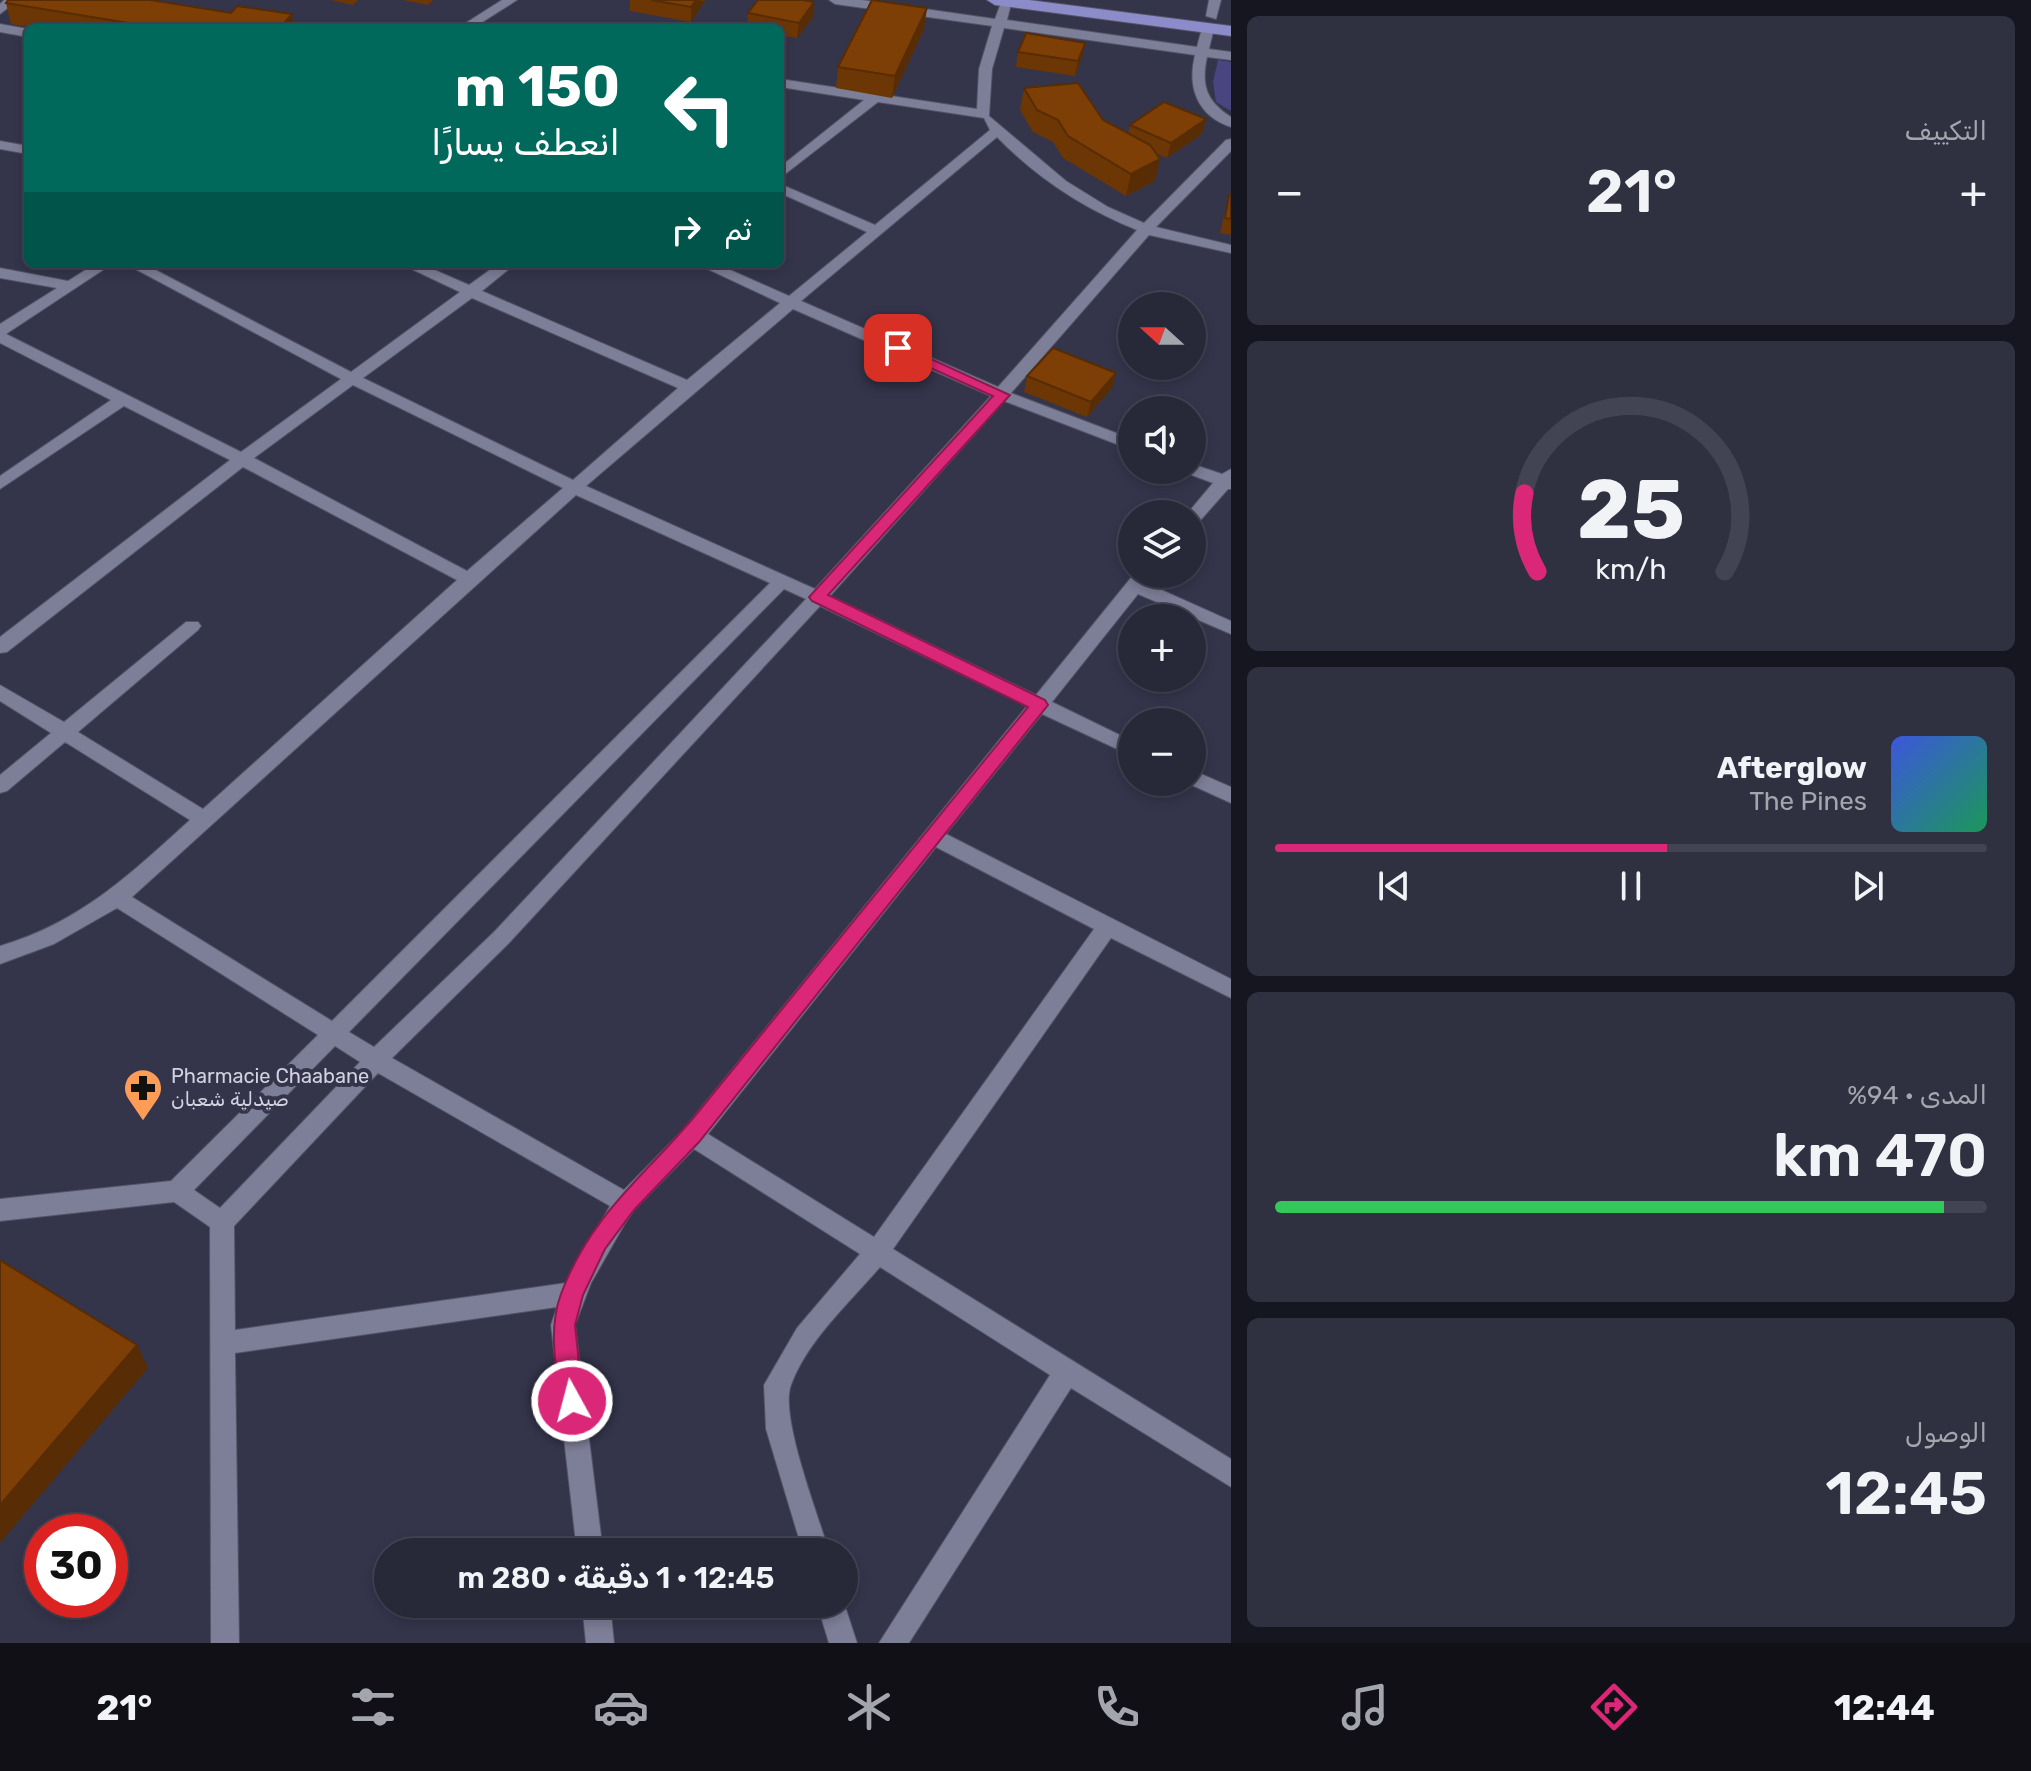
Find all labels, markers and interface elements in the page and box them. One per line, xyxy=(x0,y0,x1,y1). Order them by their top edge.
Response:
text: 150 m xyxy=(455,54,620,120)
icon: left xyxy=(648,56,752,160)
text: التكييف xyxy=(1905,116,1987,147)
text: انعطف يسارًا xyxy=(431,121,620,164)
text: 21° xyxy=(1586,156,1677,227)
text: − xyxy=(1275,166,1304,218)
text: + xyxy=(1960,166,1987,218)
icon: right xyxy=(664,208,708,252)
text: ثم xyxy=(724,212,752,248)
north arrow xyxy=(1118,292,1206,380)
map controls xyxy=(1118,292,1206,796)
pin xyxy=(864,314,932,382)
icon: arrive xyxy=(876,326,920,370)
button: sound xyxy=(1118,396,1206,484)
text: 25 xyxy=(1577,460,1685,559)
button: layers xyxy=(1118,500,1206,588)
text: km/h xyxy=(1595,552,1667,586)
button: + xyxy=(1118,604,1206,692)
button: − xyxy=(1118,708,1206,796)
text: Afterglow xyxy=(1717,750,1867,786)
text: The Pines xyxy=(1749,786,1867,817)
icon: previous xyxy=(1372,864,1416,908)
icon: pause xyxy=(1609,864,1653,908)
icon: next xyxy=(1846,864,1890,908)
place label: Pharmacie Chaabane صيدلية شعبان xyxy=(171,1064,369,1111)
pharmacy icon: Pharmacie Chaabane صيدلية شعبان xyxy=(122,1067,164,1122)
text: المدى · 94% xyxy=(1847,1080,1987,1111)
text: 470 km xyxy=(1773,1120,1987,1191)
position arrow xyxy=(530,1359,614,1443)
text: الوصول xyxy=(1905,1418,1987,1449)
text: 12:45 xyxy=(1825,1458,1987,1529)
speed limit sign: 30 xyxy=(24,1514,128,1618)
text: 12:45 · 1 دقيقة · 280 m xyxy=(457,1560,775,1596)
icon: filters xyxy=(345,1679,401,1735)
icon: car xyxy=(593,1679,649,1735)
icon: climate xyxy=(841,1679,897,1735)
icon: phone xyxy=(1089,1679,1145,1735)
icon: music xyxy=(1337,1679,1393,1735)
icon: directions xyxy=(1586,1679,1642,1735)
text: 21° xyxy=(96,1686,152,1729)
text: 12:44 xyxy=(1834,1686,1935,1729)

